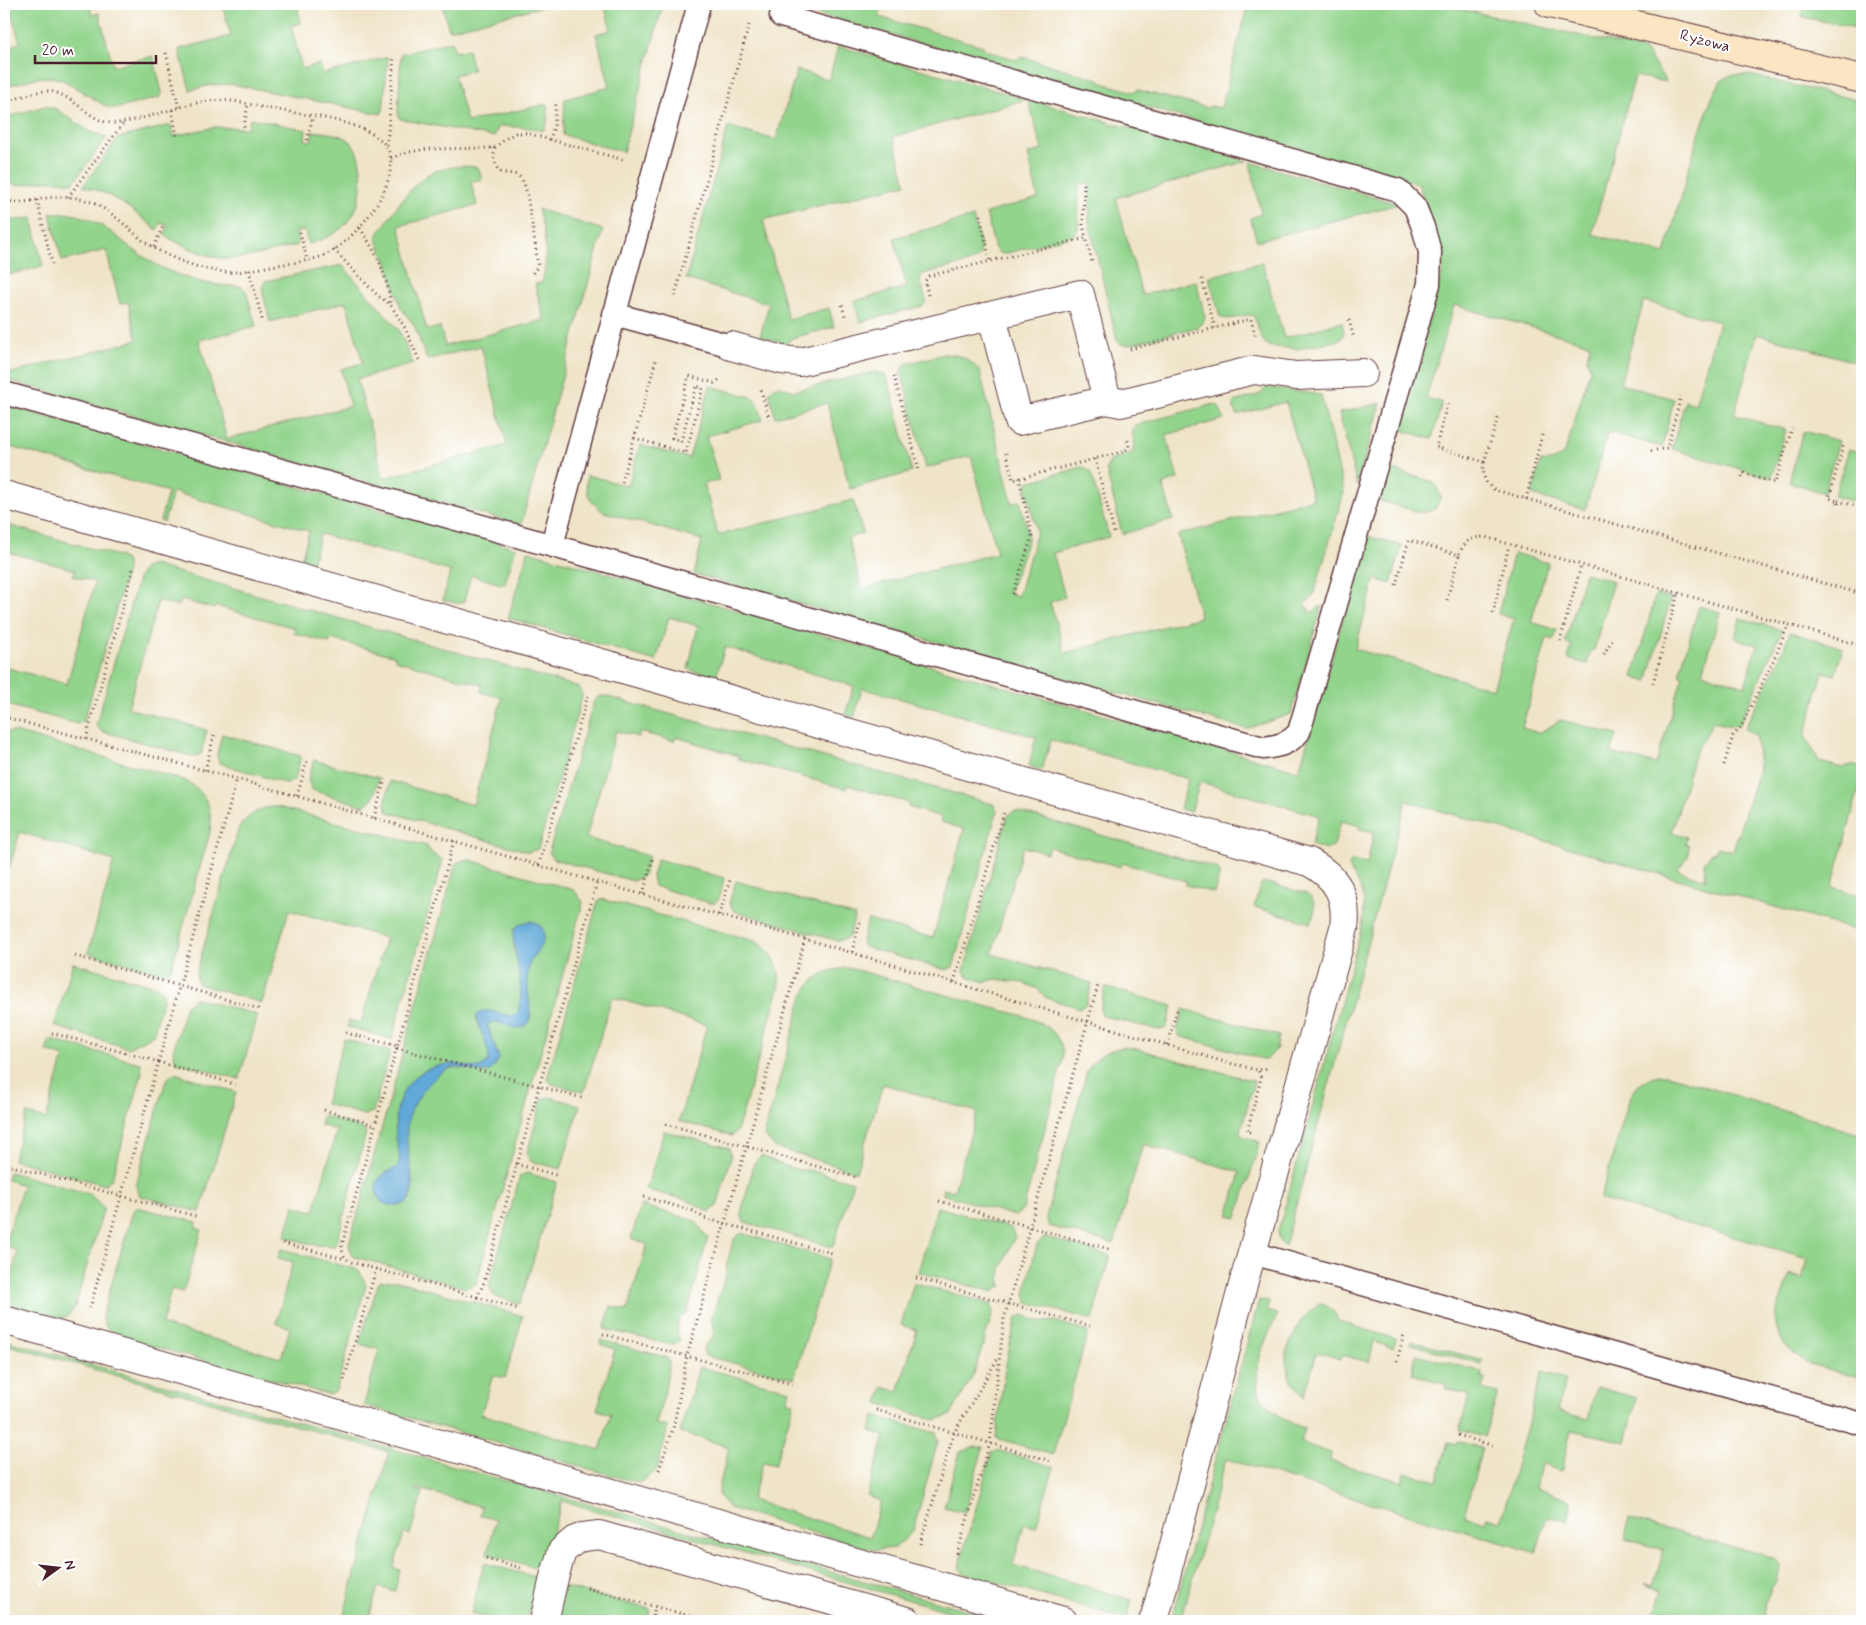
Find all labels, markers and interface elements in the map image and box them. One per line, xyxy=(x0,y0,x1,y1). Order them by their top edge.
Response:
street label: Ryżowa xyxy=(1678,25,1733,57)
scale bar xyxy=(35,32,156,64)
text: 20 m xyxy=(42,41,74,61)
north arrow xyxy=(32,1542,82,1592)
text: N xyxy=(60,1558,79,1572)

